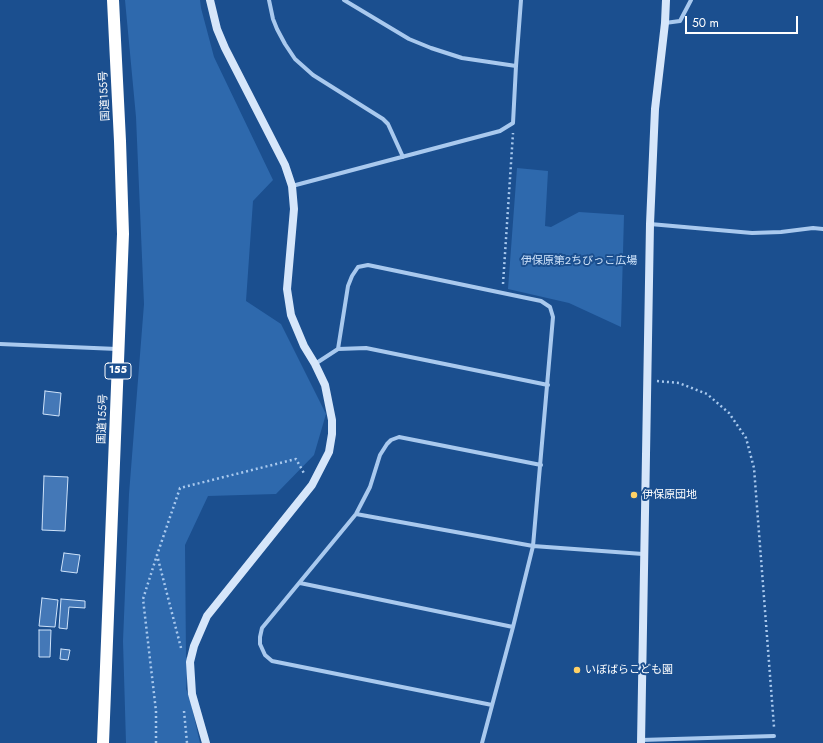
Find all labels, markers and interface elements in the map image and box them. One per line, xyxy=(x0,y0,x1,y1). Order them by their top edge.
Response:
scale bar xyxy=(687,8,800,34)
text: 50 m xyxy=(692,14,719,32)
street label: 国道155号 xyxy=(97,71,113,121)
park label: 伊保原第2ちびっこ広場 xyxy=(521,254,637,268)
road number: 155 xyxy=(105,363,131,379)
street label: 国道155号 xyxy=(96,394,110,444)
place label: 伊保原団地 xyxy=(642,488,697,502)
marker: 伊保原団地 xyxy=(629,490,639,500)
place label: いぼばらこども園 xyxy=(585,663,673,677)
marker: いぼばらこども園 xyxy=(572,665,582,675)

